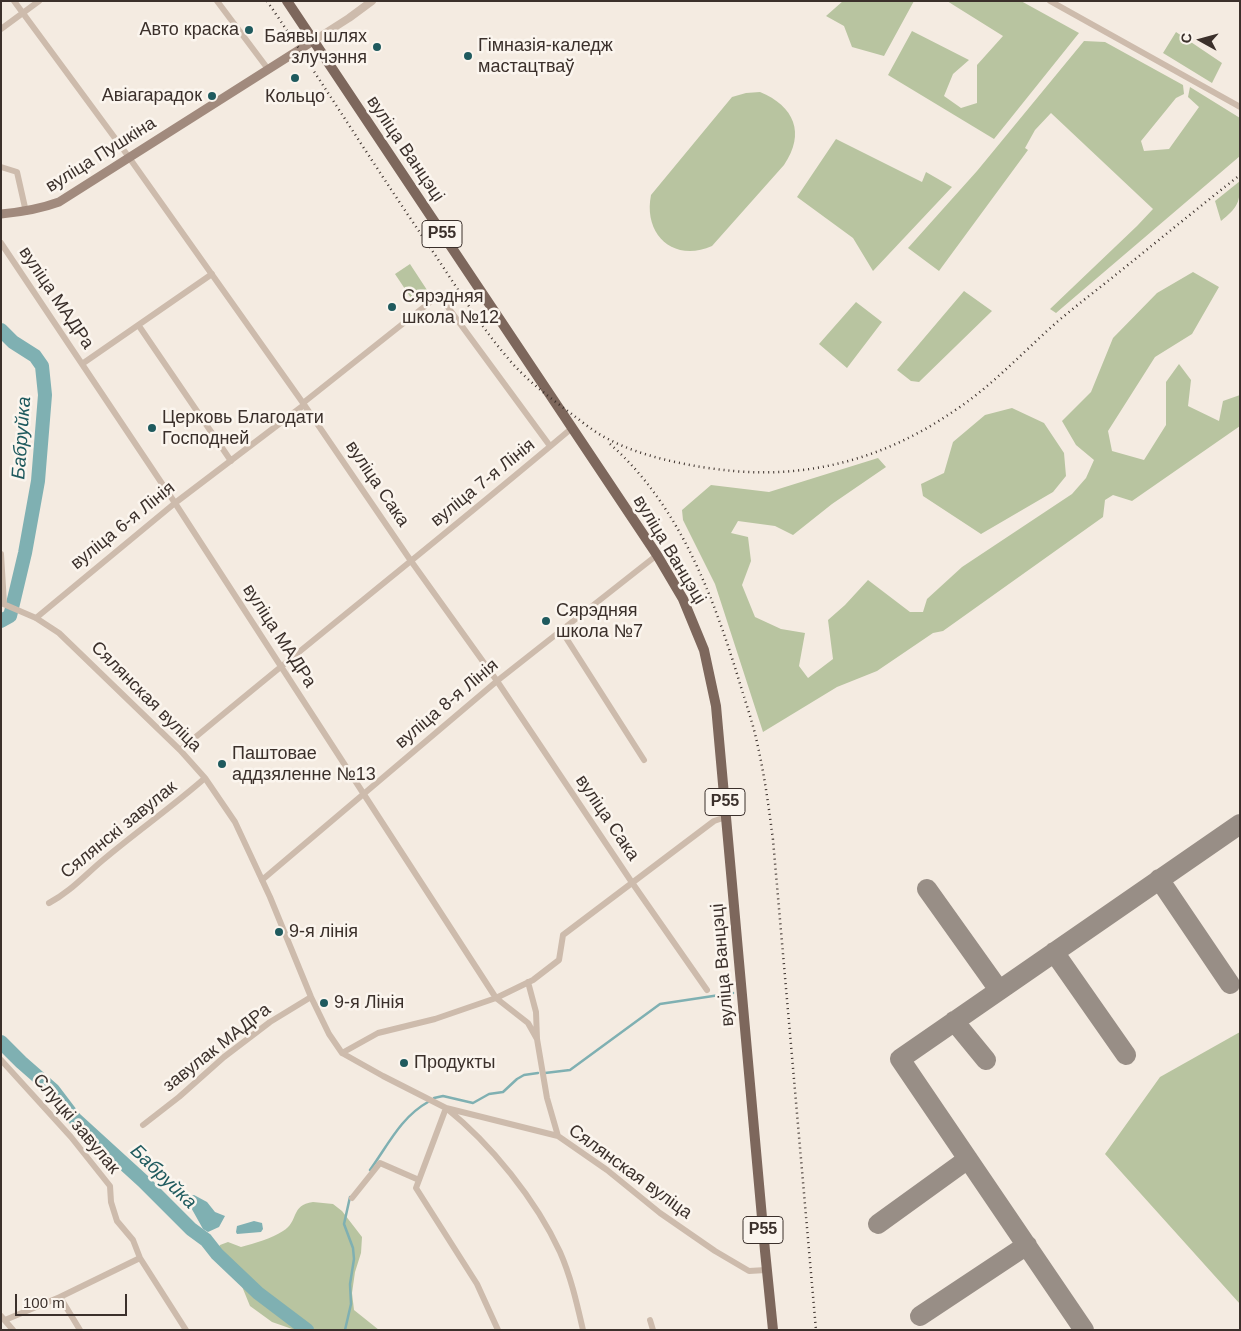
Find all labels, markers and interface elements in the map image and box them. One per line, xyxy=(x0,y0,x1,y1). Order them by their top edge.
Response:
north arrow xyxy=(1176,15,1226,65)
place label: Авто краска xyxy=(140,19,239,41)
marker: Авто краска xyxy=(243,24,255,36)
place label: Баявы шлях злучэння xyxy=(264,26,367,68)
text: С xyxy=(1178,32,1195,44)
place label: Гімназія-каледж мастацтваў xyxy=(478,35,613,78)
marker: Баявы шлях злучэння xyxy=(371,41,383,53)
marker: Гімназія-каледж мастацтваў xyxy=(462,50,474,62)
marker: Кольцо xyxy=(289,72,301,84)
place label: Авіагарадок xyxy=(102,85,202,107)
place label: Кольцо xyxy=(265,86,325,108)
marker: Авіагарадок xyxy=(206,90,218,102)
street label: вуліца Ванцэці xyxy=(362,92,448,206)
street label: вуліца Пушкіна xyxy=(42,113,160,197)
road number: Р55 xyxy=(422,220,462,248)
street label: вуліца МАДРа xyxy=(14,243,98,353)
place label: Сярэдняя школа №12 xyxy=(402,286,499,328)
marker: Сярэдняя школа №12 xyxy=(386,301,398,313)
water label: Бабруйка xyxy=(8,396,36,480)
place label: Церковь Благодати Господней xyxy=(162,407,324,449)
marker: Церковь Благодати Господней xyxy=(146,422,158,434)
street label: вуліца 7-я Лінія xyxy=(427,434,539,532)
street label: вуліца Сака xyxy=(340,437,414,531)
street label: вуліца 6-я Лінія xyxy=(67,477,179,575)
street label: вуліца Ванцэці xyxy=(628,492,710,608)
street label: вуліца МАДРа xyxy=(238,580,320,692)
place label: Сярэдняя школа №7 xyxy=(556,600,643,642)
marker: Сярэдняя школа №7 xyxy=(540,615,552,627)
street label: Сялянская вуліца xyxy=(86,637,206,757)
street label: вуліца 8-я Лінія xyxy=(391,655,503,753)
place label: Паштовае аддзяленне №13 xyxy=(232,743,376,786)
marker: Паштовае аддзяленне №13 xyxy=(216,758,228,770)
street label: вуліца Сака xyxy=(570,771,644,865)
street label: Сялянскі завулак xyxy=(57,777,181,883)
road number: Р55 xyxy=(705,789,745,816)
street label: вуліца Ванцэці xyxy=(707,903,739,1027)
place label: 9-я лінія xyxy=(289,921,358,943)
marker: 9-я лінія xyxy=(273,926,285,938)
place label: 9-я Лінія xyxy=(334,992,404,1014)
marker: 9-я Лінія xyxy=(318,997,330,1009)
street label: завулак МАДРа xyxy=(159,999,275,1097)
place label: Продукты xyxy=(414,1052,495,1074)
marker: Продукты xyxy=(398,1057,410,1069)
street label: Слуцкі завулак xyxy=(28,1070,124,1178)
street label: Сялянская вуліца xyxy=(564,1120,696,1224)
water label: Бабруйка xyxy=(125,1140,201,1214)
road number: Р55 xyxy=(743,1216,783,1244)
scale bar xyxy=(18,1284,130,1316)
text: 100 m xyxy=(23,1294,65,1311)

